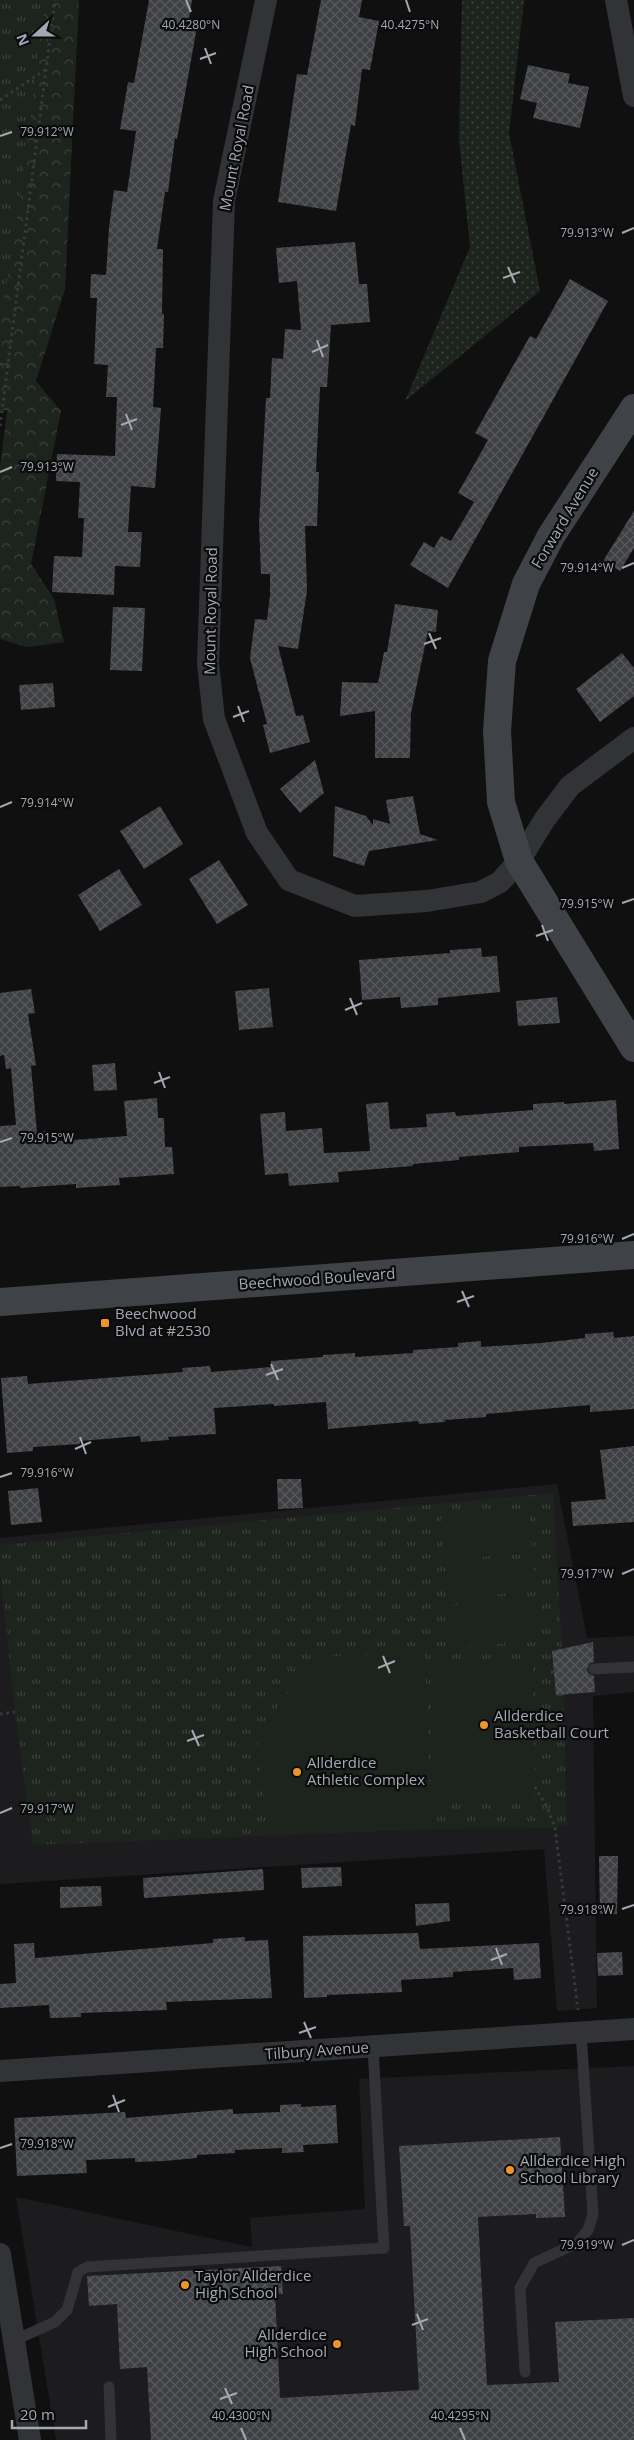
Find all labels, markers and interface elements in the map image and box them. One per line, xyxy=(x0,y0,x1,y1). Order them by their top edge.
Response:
north arrow xyxy=(10,10,60,60)
text: 40.4280°N xyxy=(162,16,220,33)
text: 40.4275°N xyxy=(381,16,439,33)
text: N xyxy=(11,31,33,49)
street label: Mount Royal Road xyxy=(214,83,258,212)
text: 79.912°W xyxy=(20,123,74,140)
text: 79.913°W xyxy=(560,224,614,241)
text: 79.913°W xyxy=(20,458,74,475)
street label: Forward Avenue xyxy=(526,463,602,572)
street label: Mount Royal Road xyxy=(199,547,221,675)
text: 79.914°W xyxy=(560,559,614,576)
text: 79.914°W xyxy=(20,794,74,811)
text: 79.915°W xyxy=(560,895,614,912)
text: 79.915°W xyxy=(20,1129,74,1146)
text: 79.916°W xyxy=(560,1230,614,1247)
street label: Beechwood Boulevard xyxy=(238,1263,396,1293)
place label: Beechwood Blvd at #2530 xyxy=(115,1303,211,1340)
marker: Beechwood Blvd at #2530 xyxy=(99,1317,111,1329)
text: 79.916°W xyxy=(20,1464,74,1481)
text: 79.917°W xyxy=(560,1565,614,1582)
place label: Allderdice Basketball Court xyxy=(494,1705,609,1742)
marker: Allderdice Basketball Court xyxy=(478,1719,490,1731)
place label: Allderdice Athletic Complex xyxy=(307,1752,425,1789)
marker: Allderdice Athletic Complex xyxy=(291,1766,303,1778)
text: 79.917°W xyxy=(20,1800,74,1817)
text: 79.918°W xyxy=(560,1901,614,1918)
street label: Tilbury Avenue xyxy=(264,2036,369,2064)
text: 79.918°W xyxy=(20,2135,74,2152)
place label: Allderdice High School Library xyxy=(520,2150,625,2187)
marker: Allderdice High School Library xyxy=(504,2164,516,2176)
text: 79.919°W xyxy=(560,2236,614,2253)
place label: Taylor Allderdice High School xyxy=(195,2265,311,2302)
marker: Taylor Allderdice High School xyxy=(179,2279,191,2291)
place label: Allderdice High School xyxy=(244,2324,327,2361)
marker: Allderdice High School xyxy=(331,2338,343,2350)
scale bar xyxy=(12,2398,86,2430)
text: 20 m xyxy=(20,2404,55,2424)
text: 40.4300°N xyxy=(212,2407,270,2424)
text: 40.4295°N xyxy=(431,2407,489,2424)

